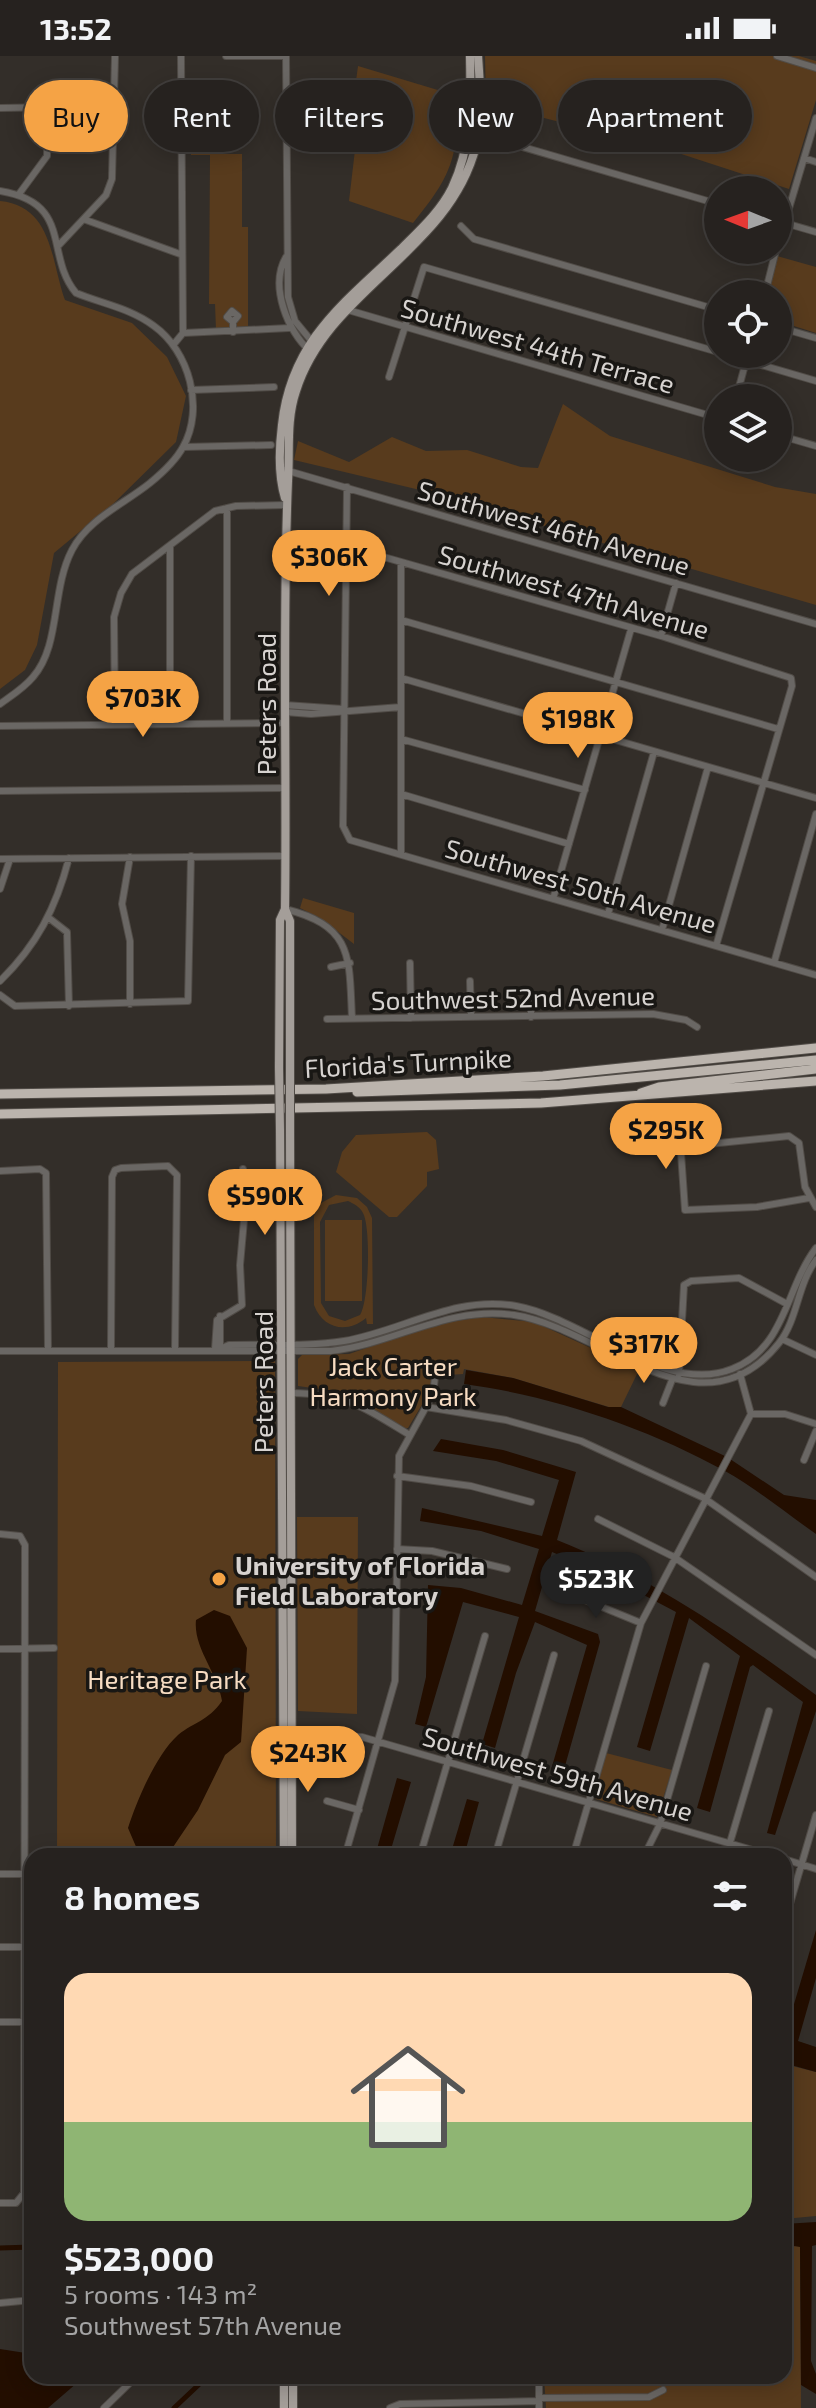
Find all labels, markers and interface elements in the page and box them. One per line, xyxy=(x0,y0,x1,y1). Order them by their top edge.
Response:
text: 13:52 xyxy=(40,10,112,46)
chip: Buy xyxy=(24,80,128,152)
chip: Rent xyxy=(144,80,259,152)
chip: Filters xyxy=(275,80,413,152)
chip: New xyxy=(429,80,542,152)
chip: Apartment xyxy=(558,80,752,152)
north arrow xyxy=(704,176,792,264)
map controls xyxy=(704,176,792,472)
button: locate xyxy=(704,280,792,368)
street label: Southwest 44th Terrace xyxy=(398,291,678,399)
button: layers xyxy=(704,384,792,472)
street label: Southwest 46th Avenue xyxy=(414,473,694,581)
pin: $306K xyxy=(273,530,385,598)
street label: Southwest 47th Avenue xyxy=(435,538,713,644)
text: $306K xyxy=(290,540,368,571)
street label: Peters Road xyxy=(250,633,281,775)
pin: $703K xyxy=(87,671,199,739)
text: $703K xyxy=(105,681,181,712)
pin: $198K xyxy=(522,692,634,760)
text: $198K xyxy=(541,702,615,733)
street label: Southwest 50th Avenue xyxy=(442,831,720,939)
street label: Southwest 52nd Avenue xyxy=(371,979,655,1015)
street label: Florida's Turnpike xyxy=(304,1041,512,1083)
pin: $295K xyxy=(610,1103,722,1171)
text: $295K xyxy=(628,1113,704,1144)
pin: $590K xyxy=(209,1169,321,1237)
text: $590K xyxy=(226,1179,304,1210)
street label: Peters Road xyxy=(247,1311,278,1453)
pin: $317K xyxy=(588,1317,700,1385)
text: $317K xyxy=(608,1327,680,1358)
park label: Jack Carter Harmony Park xyxy=(310,1350,476,1411)
place label: University of Florida Field Laboratory xyxy=(235,1549,485,1611)
pin: $523K xyxy=(540,1552,652,1620)
text: $523K xyxy=(558,1562,634,1593)
marker: University of Florida Field Laboratory xyxy=(210,1570,228,1588)
park label: Heritage Park xyxy=(87,1663,247,1694)
street label: Southwest 59th Avenue xyxy=(419,1720,697,1826)
pin: $243K xyxy=(252,1726,364,1794)
text: $243K xyxy=(269,1736,347,1767)
icon: filters xyxy=(708,1874,752,1918)
text: 8 homes xyxy=(64,1876,200,1917)
icon: home xyxy=(336,2025,480,2169)
text: $523,000 xyxy=(64,2237,214,2278)
text: 5 rooms · 143 m² xyxy=(64,2278,257,2309)
text: Southwest 57th Avenue xyxy=(64,2309,342,2340)

